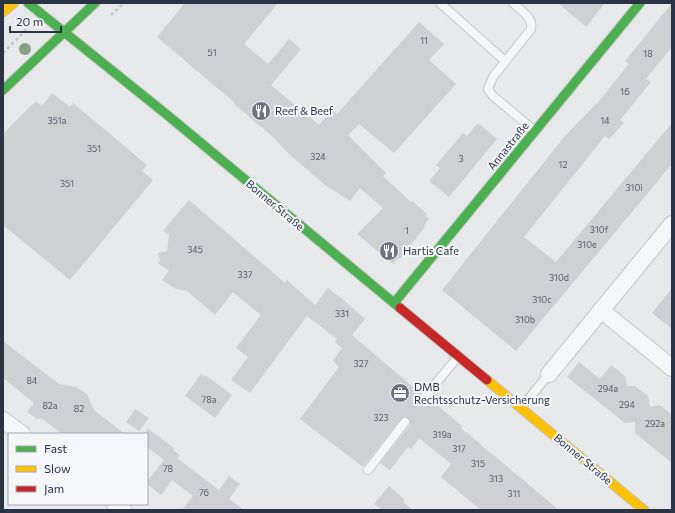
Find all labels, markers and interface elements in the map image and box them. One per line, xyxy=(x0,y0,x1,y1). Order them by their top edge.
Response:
scale bar xyxy=(10,8,61,34)
text: 20 m xyxy=(16,14,43,28)
house number: 11 xyxy=(420,35,428,46)
house number: 51 xyxy=(207,47,217,58)
house number: 18 xyxy=(643,48,653,59)
house number: 16 xyxy=(620,86,630,97)
restaurant icon: Reef & Beef xyxy=(250,100,272,122)
place label: Reef & Beef xyxy=(275,104,334,117)
house number: 351a xyxy=(48,115,67,126)
house number: 14 xyxy=(600,115,610,126)
street label: Annastraße xyxy=(484,119,531,172)
house number: 351 xyxy=(87,143,101,154)
house number: 324 xyxy=(310,151,326,162)
house number: 3 xyxy=(458,153,464,164)
house number: 12 xyxy=(559,159,567,170)
street label: Bonner Straße xyxy=(244,177,307,233)
house number: 351 xyxy=(60,178,74,189)
house number: 310i xyxy=(625,182,643,193)
house number: 310f xyxy=(590,224,609,235)
house number: 1 xyxy=(405,225,409,236)
house number: 310e xyxy=(577,239,597,250)
restaurant icon: Hartis Cafe xyxy=(378,240,400,262)
house number: 345 xyxy=(187,244,203,255)
place label: Hartis Cafe xyxy=(403,244,459,257)
house number: 337 xyxy=(238,269,253,280)
house number: 310d xyxy=(549,272,569,283)
house number: 310c xyxy=(532,294,552,305)
house number: 331 xyxy=(335,308,349,319)
house number: 310b xyxy=(515,314,535,325)
house number: 327 xyxy=(354,358,369,369)
house number: 84 xyxy=(27,375,38,386)
place label: DMB Rechtsschutz-Versicherung xyxy=(414,380,550,406)
office icon: DMB Rechtsschutz-Versicherung xyxy=(389,382,411,404)
house number: 294a xyxy=(598,383,619,394)
house number: 78a xyxy=(202,394,217,405)
house number: 294 xyxy=(619,399,636,410)
house number: 82a xyxy=(42,400,58,411)
house number: 82 xyxy=(74,403,84,414)
house number: 323 xyxy=(373,412,389,423)
house number: 292a xyxy=(645,418,665,429)
house number: 319a xyxy=(432,429,452,440)
street label: Bonner Straße xyxy=(552,431,615,487)
legend xyxy=(8,433,148,505)
text: Fast xyxy=(44,441,67,455)
house number: 317 xyxy=(452,443,466,454)
house number: 315 xyxy=(471,458,485,469)
text: Slow xyxy=(44,461,71,475)
house number: 78 xyxy=(163,463,173,474)
house number: 313 xyxy=(489,473,503,484)
text: Jam xyxy=(44,481,64,496)
house number: 76 xyxy=(199,487,209,498)
house number: 311 xyxy=(508,488,520,499)

